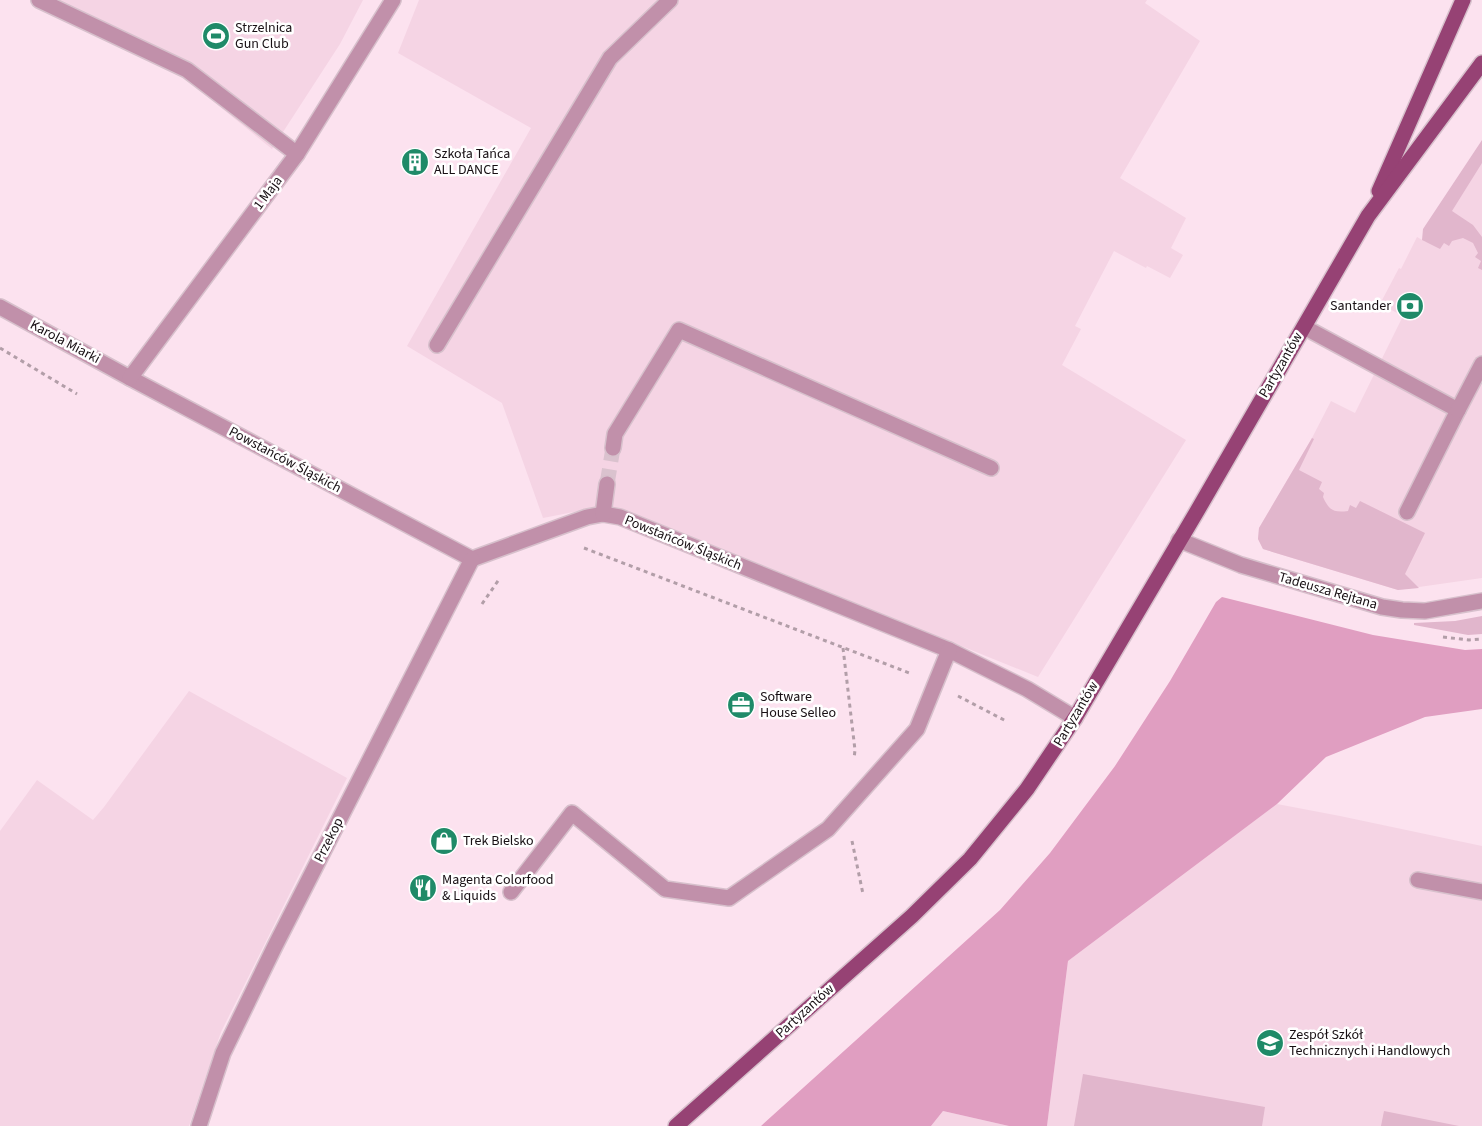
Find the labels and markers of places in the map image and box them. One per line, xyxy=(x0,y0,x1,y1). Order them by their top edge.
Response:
place label: Strzelnica Gun Club xyxy=(235,18,292,54)
sports icon: Strzelnica Gun Club xyxy=(201,21,231,51)
place label: Szkoła Tańca ALL DANCE xyxy=(434,144,510,180)
building icon: Szkoła Tańca ALL DANCE xyxy=(400,147,430,177)
bank icon: Santander xyxy=(1395,291,1425,321)
place label: Santander xyxy=(1330,296,1391,316)
place label: Software House Selleo xyxy=(760,687,836,723)
office icon: Software House Selleo xyxy=(726,690,756,720)
shop icon: Trek Bielsko xyxy=(429,826,459,856)
place label: Trek Bielsko xyxy=(463,831,534,851)
place label: Magenta Colorfood & Liquids xyxy=(442,870,553,906)
restaurant icon: Magenta Colorfood & Liquids xyxy=(408,873,438,903)
place label: Zespół Szkół Technicznych i Handlowych xyxy=(1289,1025,1450,1061)
school or university icon: Zespół Szkół Technicznych i Handlowych xyxy=(1255,1028,1285,1058)

